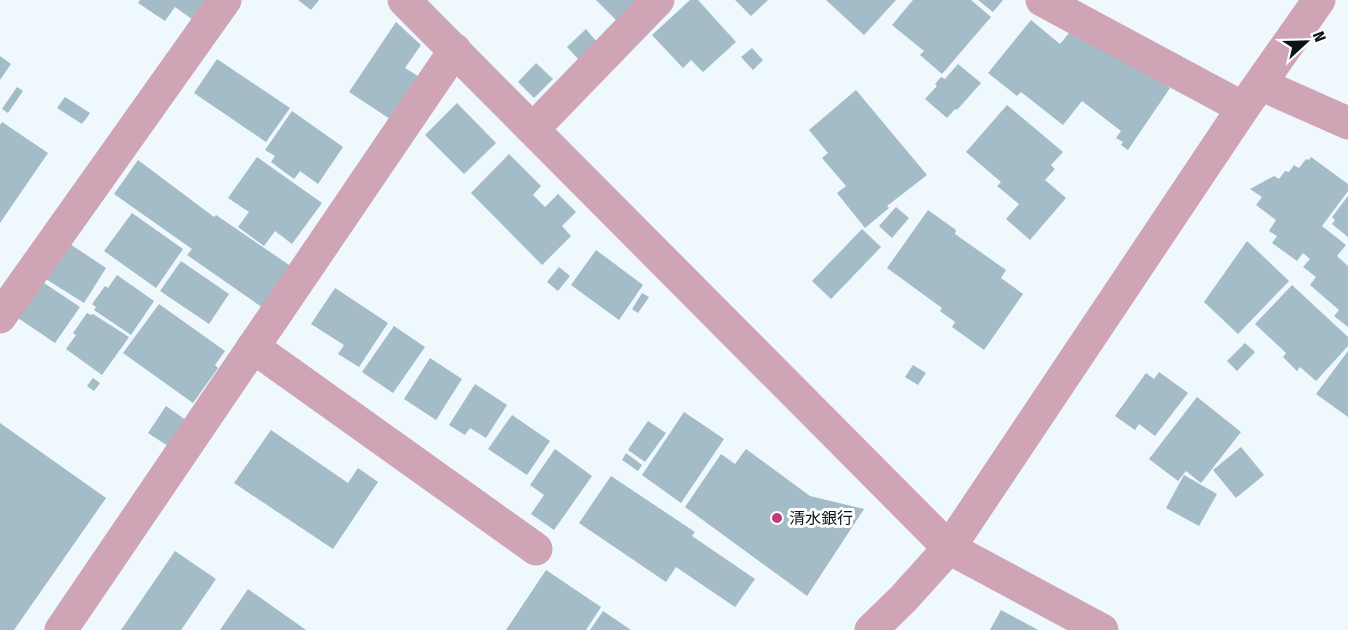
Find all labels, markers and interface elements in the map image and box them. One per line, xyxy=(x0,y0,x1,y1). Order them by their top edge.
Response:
north arrow xyxy=(1276,12,1336,72)
text: N xyxy=(1309,29,1330,45)
place label: 清水銀行 xyxy=(789,509,853,528)
marker: 清水銀行 xyxy=(770,511,784,525)

